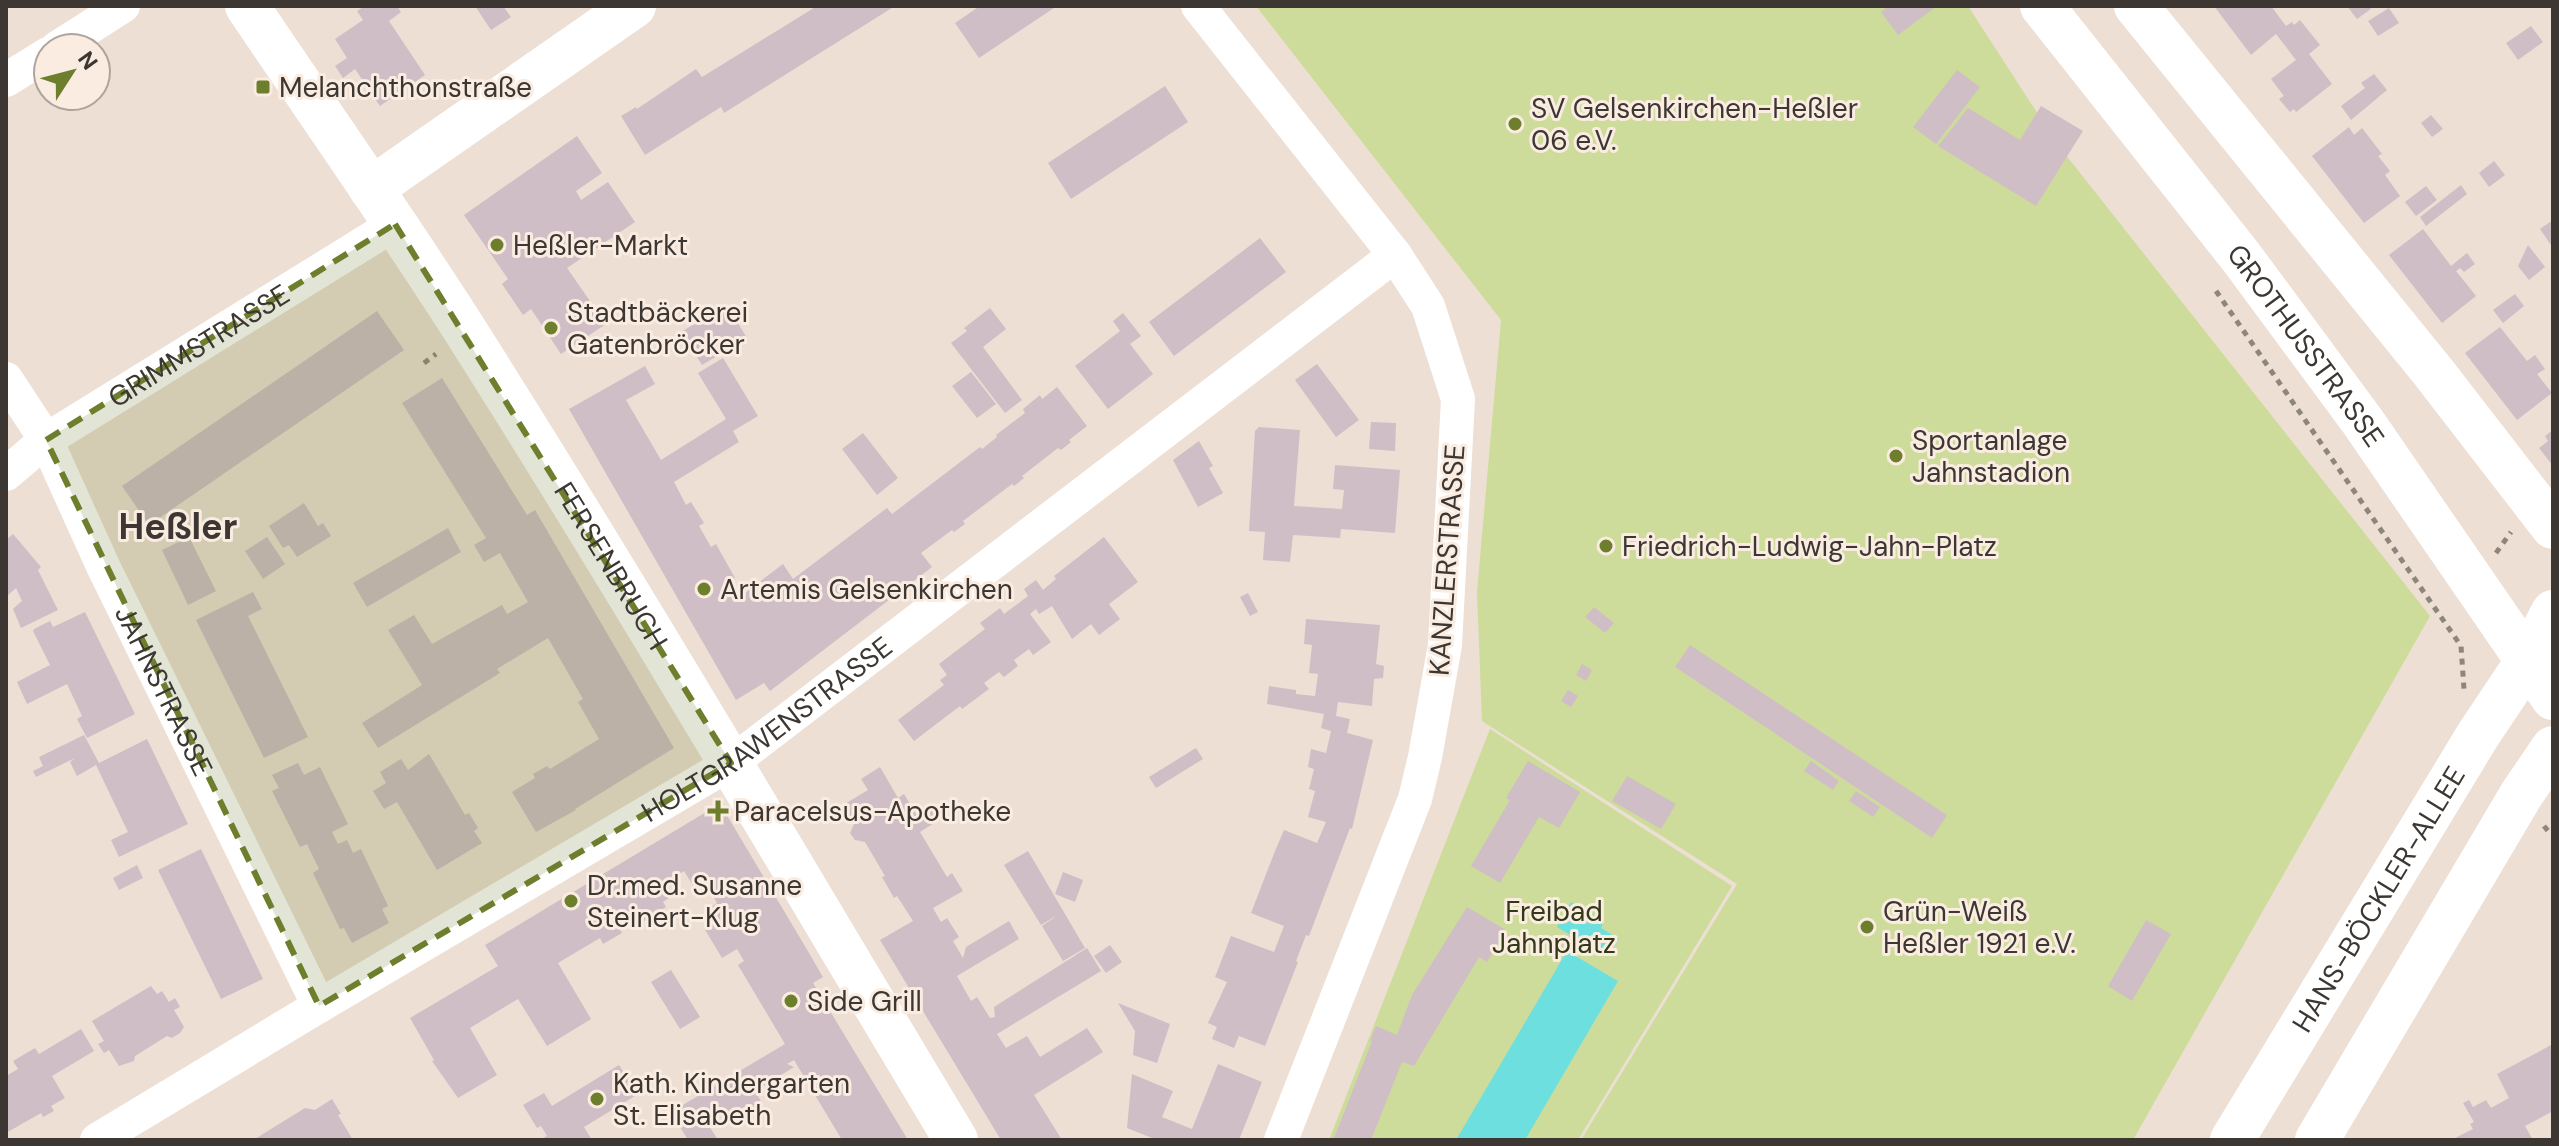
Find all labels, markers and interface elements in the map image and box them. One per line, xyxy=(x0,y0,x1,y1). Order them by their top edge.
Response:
north arrow xyxy=(32,32,112,112)
text: N xyxy=(71,46,104,76)
place label: Melanchthonstraße xyxy=(279,69,532,106)
marker: Melanchthonstraße xyxy=(254,78,272,96)
place label: SV Gelsenkirchen-Heßler 06 e.V. xyxy=(1531,90,1858,159)
marker: SV Gelsenkirchen-Heßler 06 e.V. xyxy=(1506,115,1524,133)
place label: Heßler-Markt xyxy=(513,227,688,264)
marker: Heßler-Markt xyxy=(488,236,506,254)
street label: GROTHUSSTRASSE xyxy=(2219,236,2393,454)
street label: GRIMMSTRASSE xyxy=(101,275,296,416)
place label: Stadtbäckerei Gatenbröcker xyxy=(567,294,748,363)
marker: Stadtbäckerei Gatenbröcker xyxy=(542,319,560,337)
place label: Sportanlage Jahnstadion xyxy=(1912,422,2070,491)
street label: KANZLERSTRASSE xyxy=(1420,443,1474,677)
marker: Sportanlage Jahnstadion xyxy=(1887,447,1905,465)
street label: FERSENBRUCH xyxy=(546,475,676,657)
district label: Heßler xyxy=(119,503,237,550)
place label: Friedrich-Ludwig-Jahn-Platz xyxy=(1622,528,1997,565)
marker: Friedrich-Ludwig-Jahn-Platz xyxy=(1597,537,1615,555)
place label: Artemis Gelsenkirchen xyxy=(720,571,1013,608)
marker: Artemis Gelsenkirchen xyxy=(695,580,713,598)
street label: JAHNSTRASSE xyxy=(107,599,222,782)
street label: HOLTGRAWENSTRASSE xyxy=(635,628,899,830)
street label: HANS-BÖCKLER-ALLEE xyxy=(2283,759,2473,1039)
place label: Paracelsus-Apotheke xyxy=(734,793,1011,830)
marker: Paracelsus-Apotheke xyxy=(709,802,727,820)
place label: Dr.med. Susanne Steinert-Klug xyxy=(587,867,802,936)
marker: Dr.med. Susanne Steinert-Klug xyxy=(562,892,580,910)
park label: Freibad Jahnplatz xyxy=(1492,893,1616,962)
place label: Grün-Weiß Heßler 1921 e.V. xyxy=(1883,893,2076,962)
marker: Grün-Weiß Heßler 1921 e.V. xyxy=(1858,918,1876,936)
place label: Side Grill xyxy=(807,983,922,1020)
marker: Side Grill xyxy=(782,992,800,1010)
place label: Kath. Kindergarten St. Elisabeth xyxy=(613,1065,850,1134)
marker: Kath. Kindergarten St. Elisabeth xyxy=(588,1090,606,1108)

